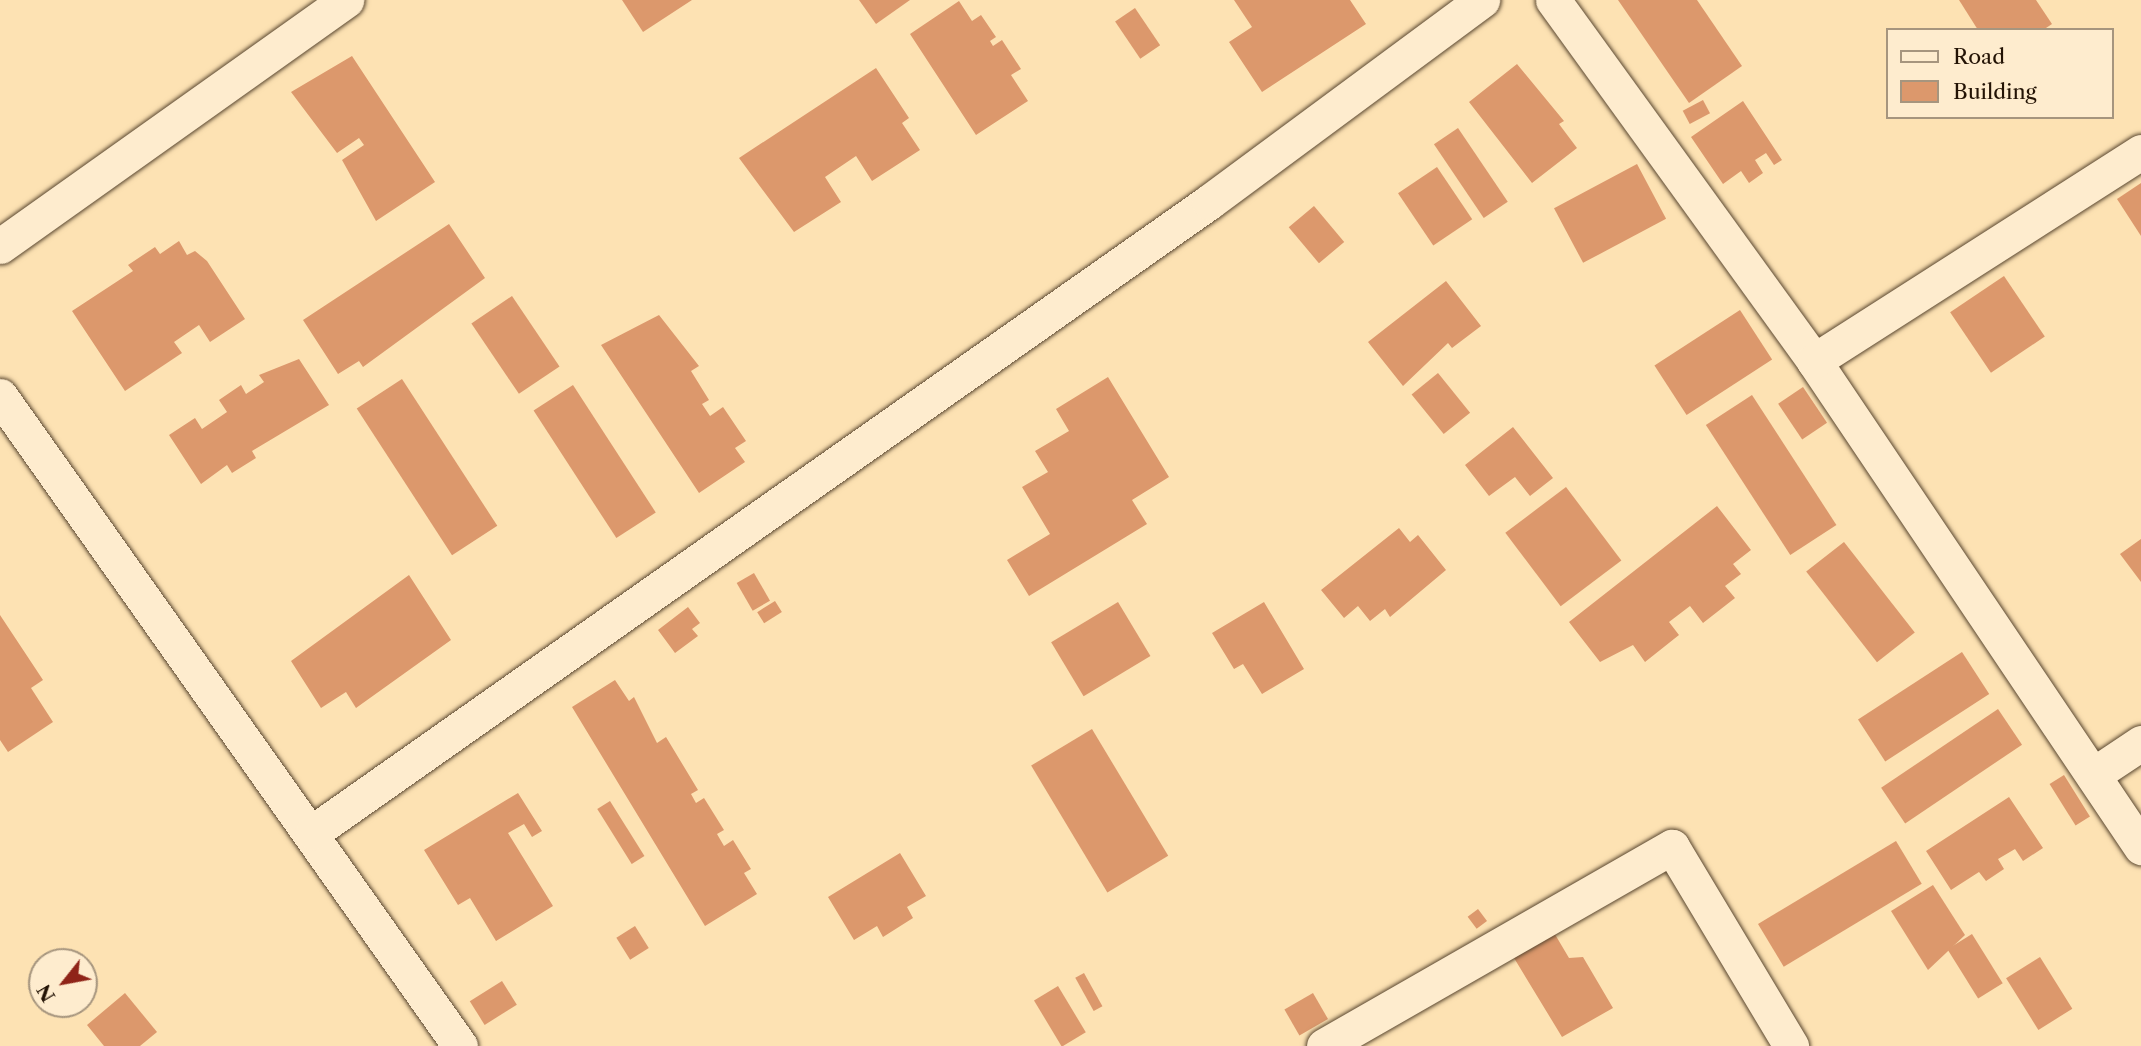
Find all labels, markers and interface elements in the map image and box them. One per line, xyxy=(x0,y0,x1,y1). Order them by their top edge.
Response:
legend xyxy=(1885,28,2113,119)
text: Road xyxy=(1953,44,2005,69)
text: Building xyxy=(1953,79,2037,104)
north arrow xyxy=(28,948,98,1018)
text: N xyxy=(32,980,60,1006)

